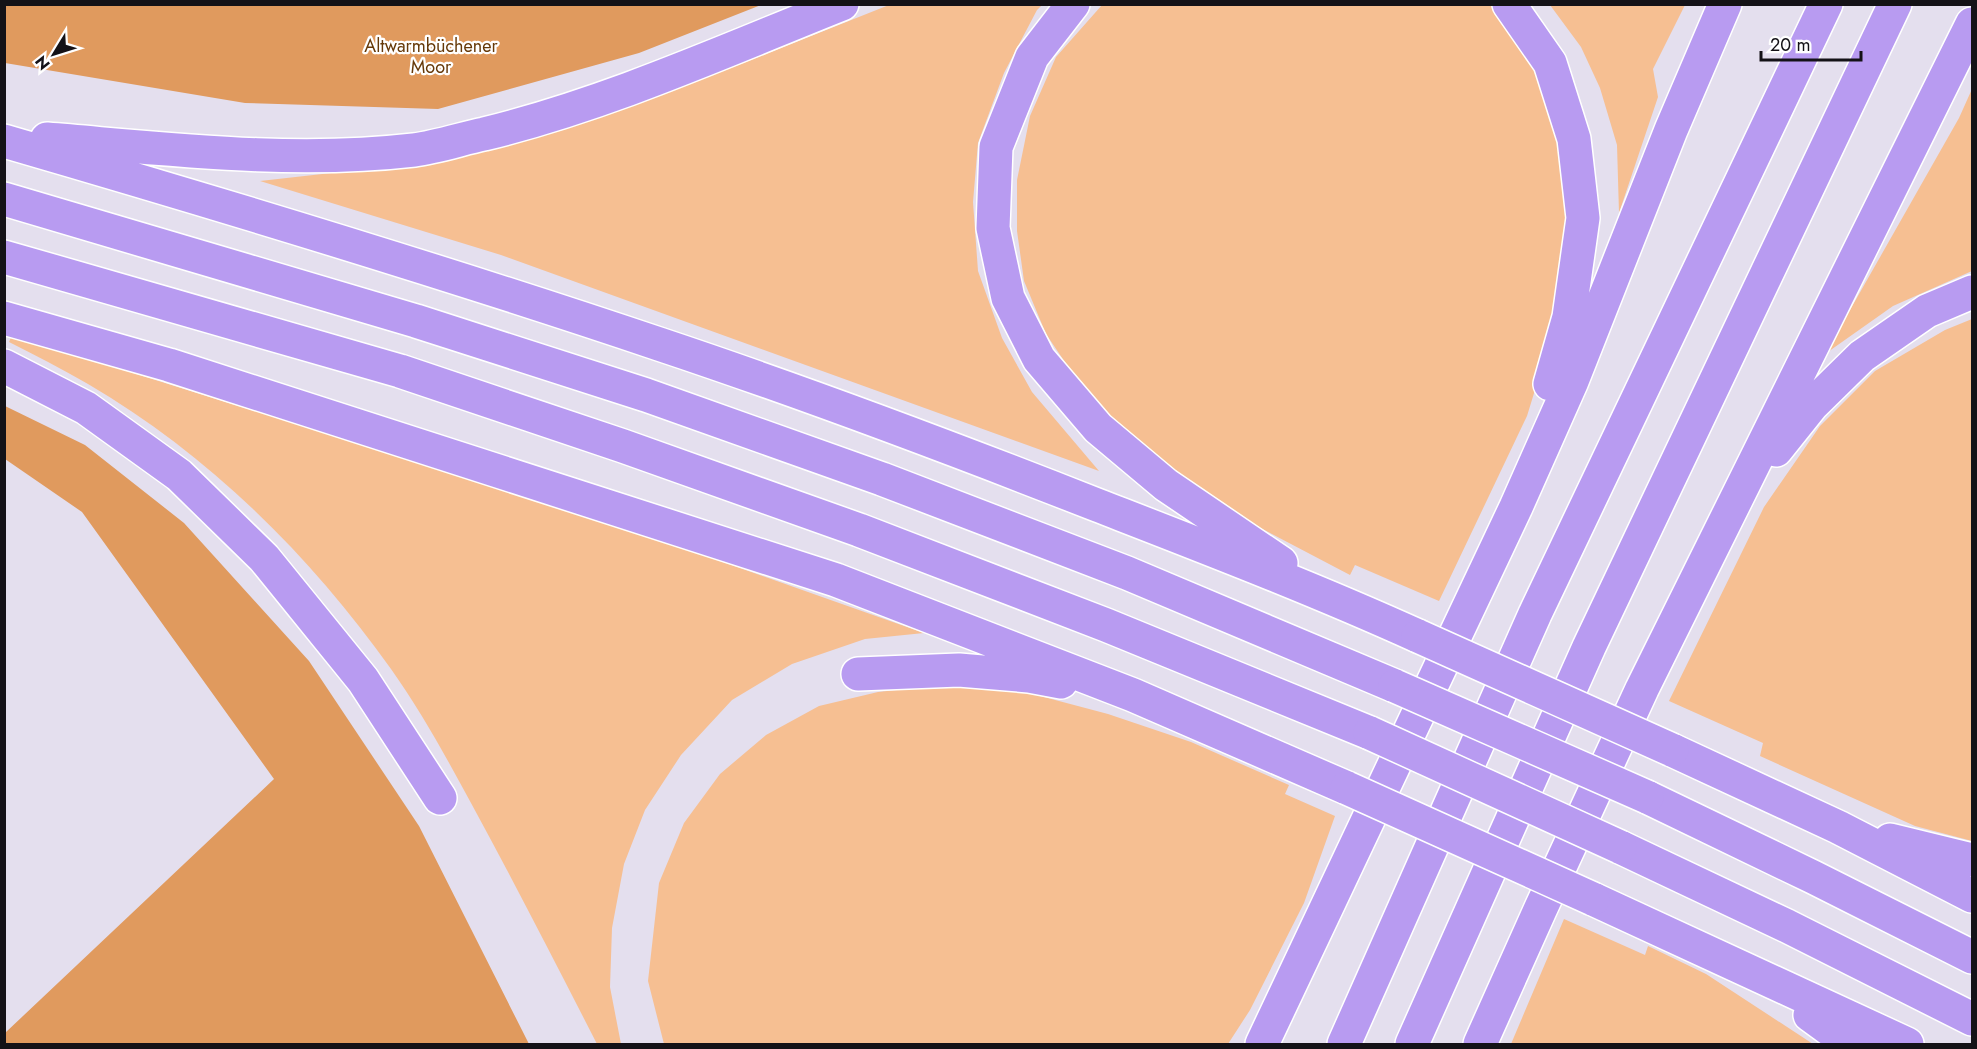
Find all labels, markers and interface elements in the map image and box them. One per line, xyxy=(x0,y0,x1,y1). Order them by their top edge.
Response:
north arrow xyxy=(24,24,84,84)
scale bar xyxy=(1761,24,1862,62)
text: 20 m xyxy=(1770,32,1810,58)
park label: Altwarmbüchener Moor xyxy=(364,33,499,80)
text: N xyxy=(30,51,56,75)

